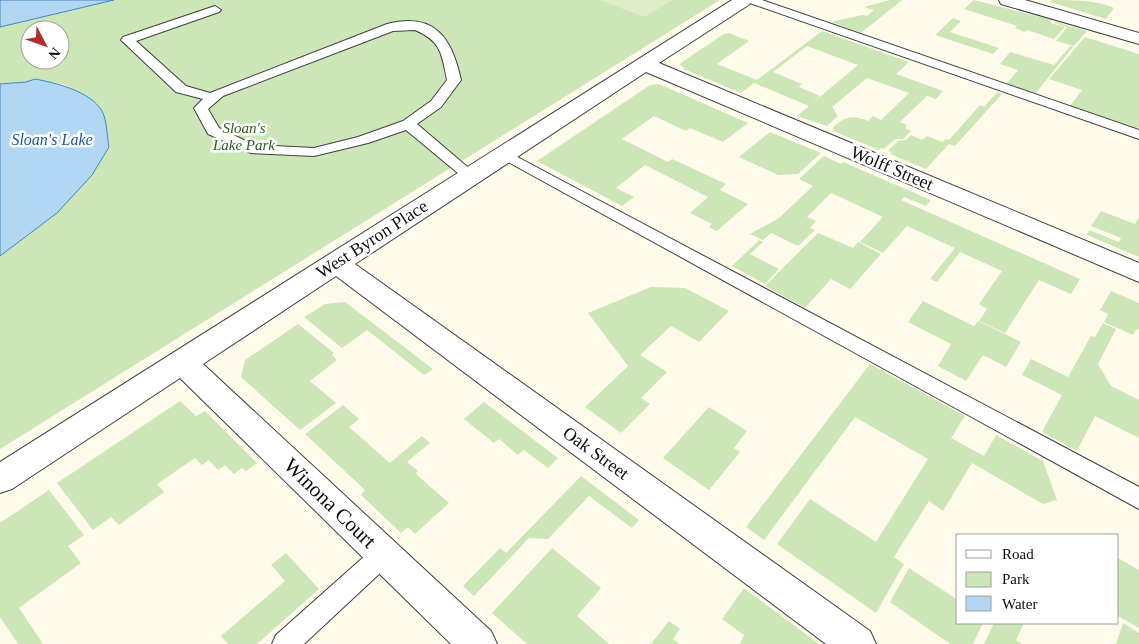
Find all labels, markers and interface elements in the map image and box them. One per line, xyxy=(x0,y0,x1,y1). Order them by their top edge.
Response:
north arrow xyxy=(20,20,70,70)
text: N xyxy=(45,44,63,62)
park label: Sloan's Lake Park xyxy=(212,120,275,153)
water label: Sloan's Lake xyxy=(11,131,93,148)
street label: Wolff Street xyxy=(848,142,936,194)
street label: West Byron Place xyxy=(313,196,431,282)
street label: Oak Street xyxy=(559,422,633,484)
street label: Winona Court xyxy=(279,453,381,553)
legend xyxy=(956,534,1119,624)
text: Road xyxy=(1002,546,1034,562)
text: Park xyxy=(1002,571,1030,587)
text: Water xyxy=(1002,596,1037,612)

